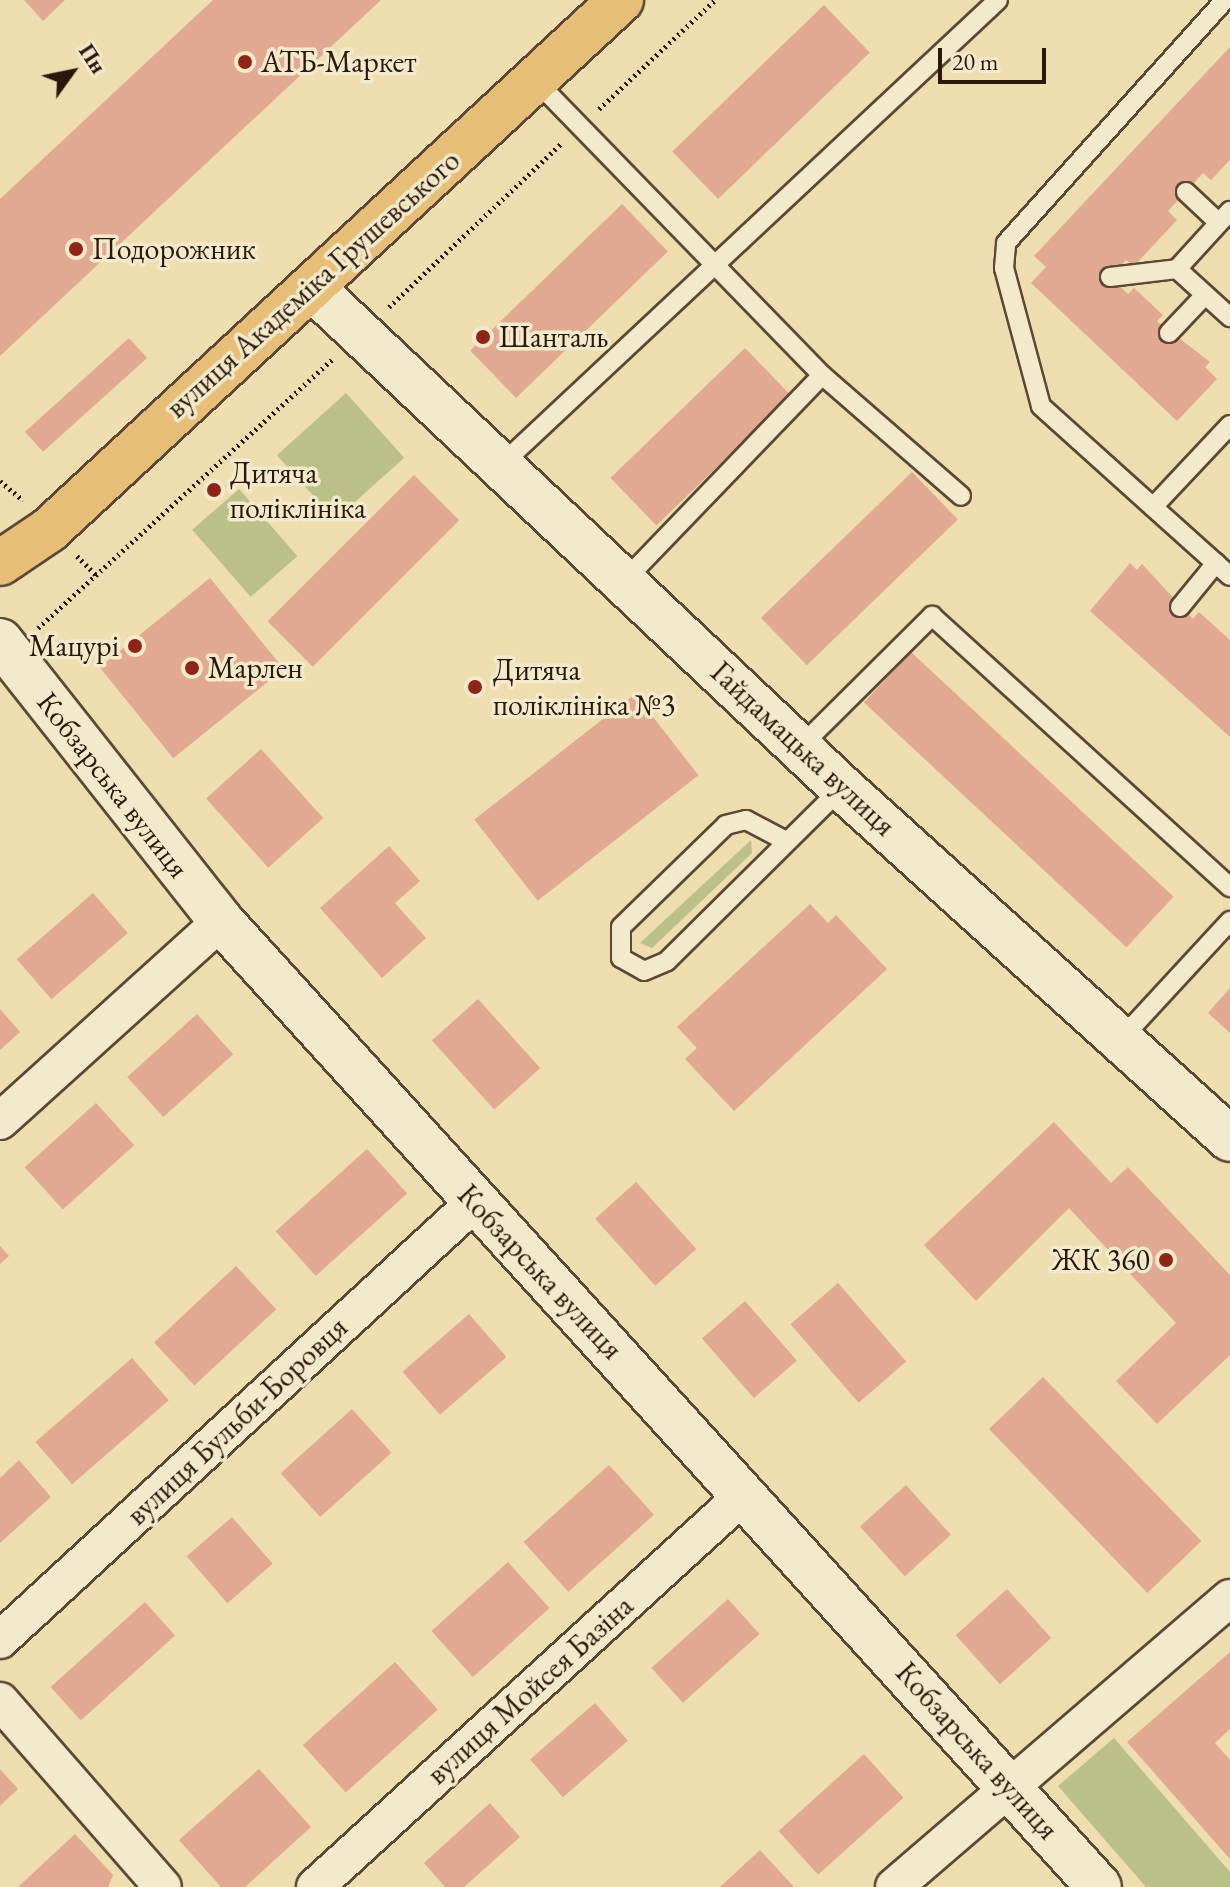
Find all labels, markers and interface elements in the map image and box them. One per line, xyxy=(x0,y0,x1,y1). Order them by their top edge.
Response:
north arrow xyxy=(32,32,112,112)
scale bar xyxy=(942,32,1050,82)
text: Пн xyxy=(72,38,113,79)
place label: АТБ-Маркет xyxy=(261,44,417,80)
text: 20 m xyxy=(952,46,999,77)
marker: АТБ-Маркет xyxy=(236,53,254,71)
street label: вулиця Академіка Грушевського xyxy=(159,143,467,425)
place label: Подорожник xyxy=(92,231,256,267)
marker: Подорожник xyxy=(67,240,85,258)
place label: Шанталь xyxy=(499,319,608,355)
marker: Шанталь xyxy=(474,328,492,346)
place label: Дитяча поліклініка xyxy=(230,455,366,526)
marker: Дитяча поліклініка xyxy=(205,481,223,499)
place label: Мацурі xyxy=(29,628,119,664)
marker: Мацурі xyxy=(126,637,144,655)
place label: Марлен xyxy=(208,650,303,686)
place label: Дитяча поліклініка №3 xyxy=(493,652,675,722)
street label: Гайдамацька вулиця xyxy=(703,654,903,844)
marker: Марлен xyxy=(183,659,201,677)
marker: Дитяча поліклініка №3 xyxy=(464,676,486,698)
street label: Кобзарська вулиця xyxy=(29,685,197,885)
street label: Кобзарська вулиця xyxy=(450,1177,630,1367)
place label: ЖК 360 xyxy=(1052,1242,1150,1278)
marker: ЖК 360 xyxy=(1157,1251,1175,1269)
street label: вулиця Бульби-Боровця xyxy=(119,1309,355,1533)
street label: вулиця Мойсея Базіна xyxy=(419,1588,641,1792)
street label: Кобзарська вулиця xyxy=(888,1655,1066,1847)

